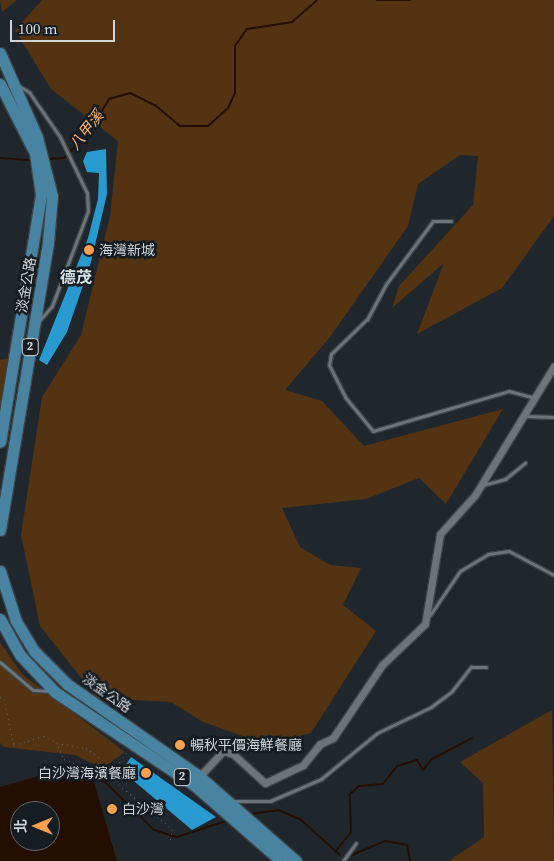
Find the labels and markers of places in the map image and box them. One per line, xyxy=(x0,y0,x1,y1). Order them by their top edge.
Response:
place label: 海灣新城 xyxy=(99,242,155,258)
marker: 海灣新城 xyxy=(83,244,95,256)
place label: 暢秋平價海鮮餐廳 xyxy=(190,737,302,753)
marker: 暢秋平價海鮮餐廳 xyxy=(174,739,186,751)
place label: 白沙灣海濱餐廳 xyxy=(38,765,136,781)
marker: 白沙灣海濱餐廳 xyxy=(140,767,152,779)
place label: 白沙灣 xyxy=(122,801,164,817)
marker: 白沙灣 xyxy=(106,803,118,815)

